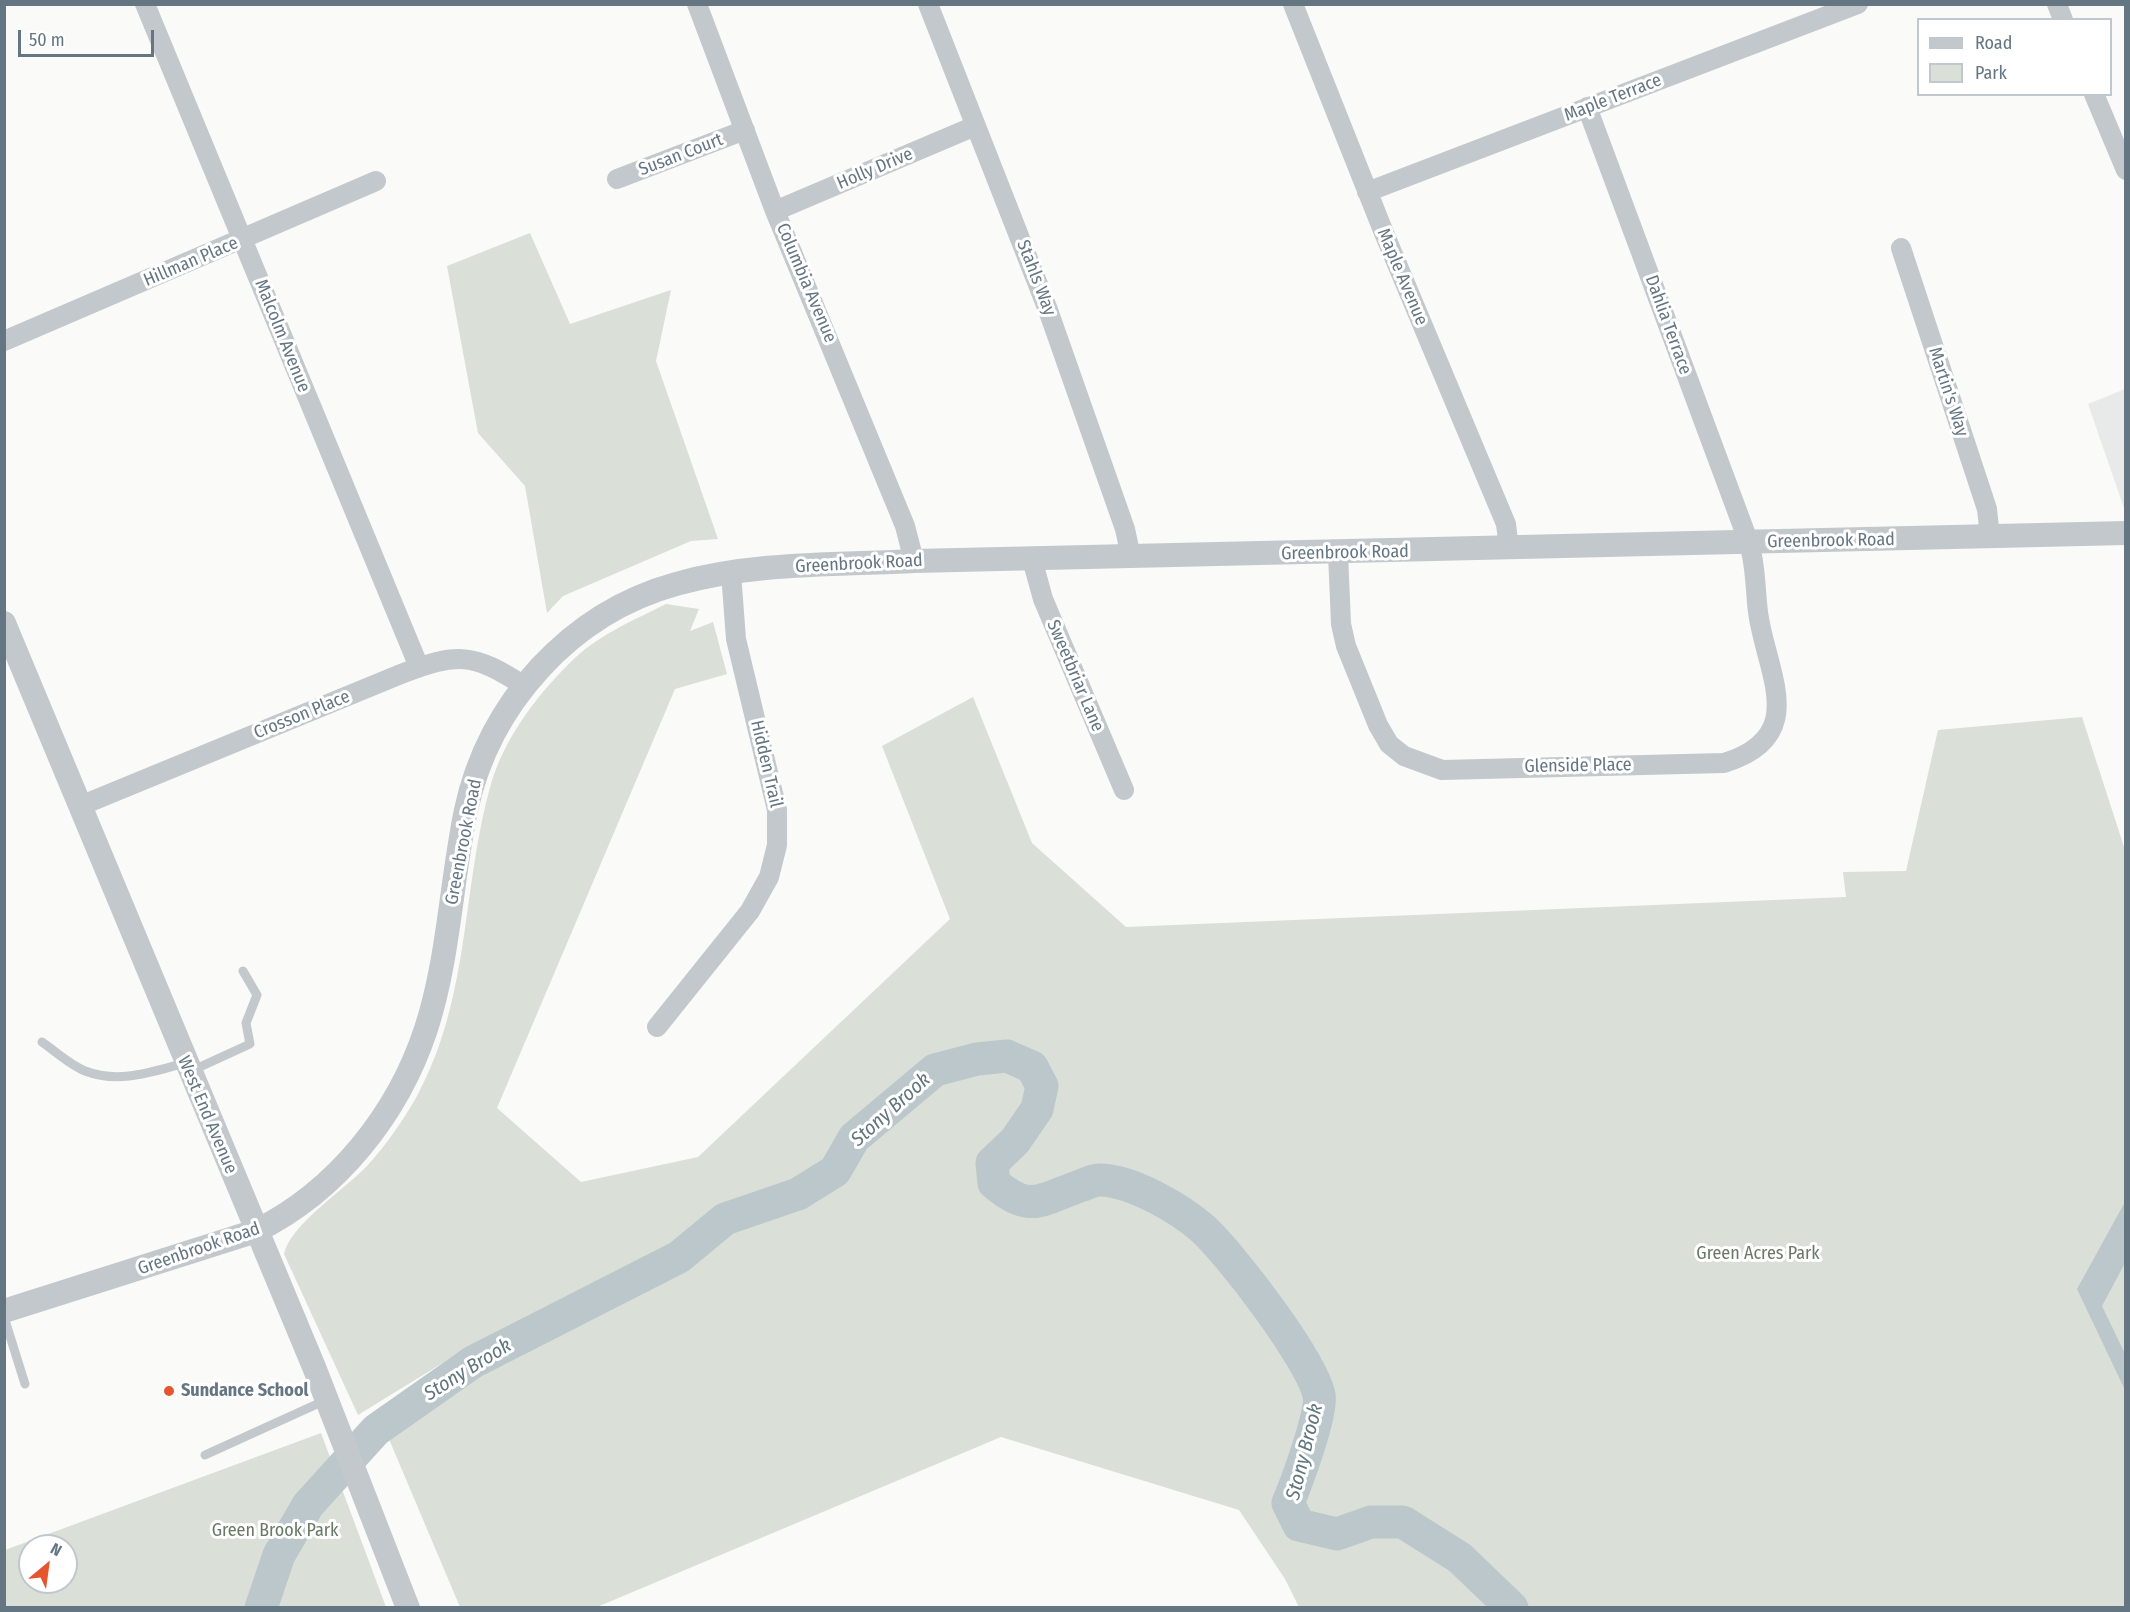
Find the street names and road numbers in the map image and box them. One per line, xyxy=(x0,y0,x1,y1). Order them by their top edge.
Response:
street label: Maple Terrace xyxy=(1561,70,1665,126)
street label: Susan Court xyxy=(636,129,726,181)
street label: Holly Drive xyxy=(834,143,916,195)
street label: Columbia Avenue xyxy=(771,220,841,346)
street label: Maple Avenue xyxy=(1372,225,1432,329)
street label: Hillman Place xyxy=(141,232,241,292)
street label: Stahls Way xyxy=(1012,237,1060,319)
street label: Dahlia Terrace xyxy=(1640,272,1696,378)
street label: Malcolm Avenue xyxy=(250,276,314,396)
street label: Martin's Way xyxy=(1923,345,1973,439)
street label: Greenbrook Road xyxy=(1767,529,1895,553)
street label: Greenbrook Road xyxy=(1281,541,1409,565)
street label: Greenbrook Road xyxy=(795,550,923,578)
street label: Sweetbriar Lane xyxy=(1042,617,1108,735)
street label: Crosson Place xyxy=(251,686,353,744)
street label: Hidden Trail xyxy=(745,718,787,810)
street label: Glenside Place xyxy=(1524,754,1632,778)
street label: Greenbrook Road xyxy=(441,777,487,907)
street label: West End Avenue xyxy=(172,1053,242,1177)
street label: Greenbrook Road xyxy=(135,1218,263,1280)

